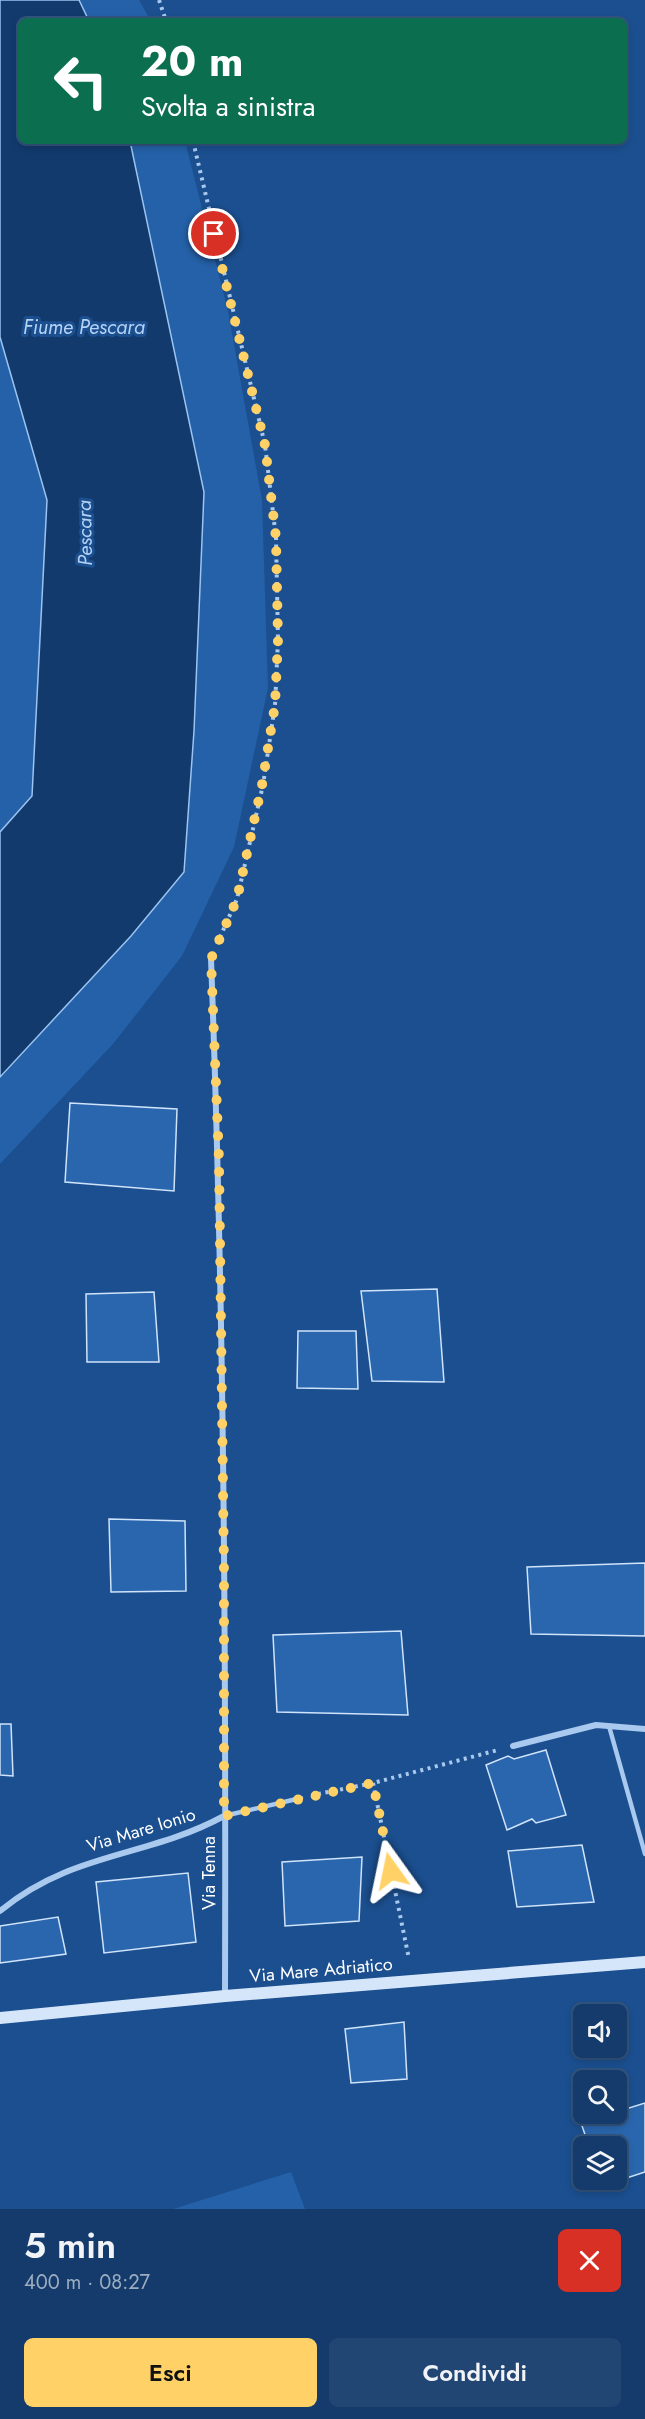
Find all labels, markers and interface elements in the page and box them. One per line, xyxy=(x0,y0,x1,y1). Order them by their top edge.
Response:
text: 20 m xyxy=(141,31,243,92)
icon: left xyxy=(42,42,120,120)
text: Svolta a sinistra xyxy=(141,87,316,126)
pin xyxy=(188,208,239,259)
icon: arrive xyxy=(197,217,230,250)
water label: Fiume Pescara xyxy=(23,313,145,342)
water label: Pescara xyxy=(70,500,100,566)
street label: Via Mare Ionio xyxy=(83,1801,199,1859)
street label: Via Tenna xyxy=(196,1836,222,1910)
position arrow xyxy=(359,1839,423,1903)
street label: Via Mare Adriatico xyxy=(248,1951,394,1989)
map controls xyxy=(573,2004,627,2190)
button: sound xyxy=(573,2004,627,2058)
button: search xyxy=(573,2070,627,2124)
button: layers xyxy=(573,2136,627,2190)
text: 5 min xyxy=(24,2219,116,2271)
button: close xyxy=(558,2229,621,2292)
text: 400 m · 08:27 xyxy=(24,2268,150,2297)
button: Esci xyxy=(24,2338,317,2407)
button: Condividi xyxy=(329,2338,621,2407)

